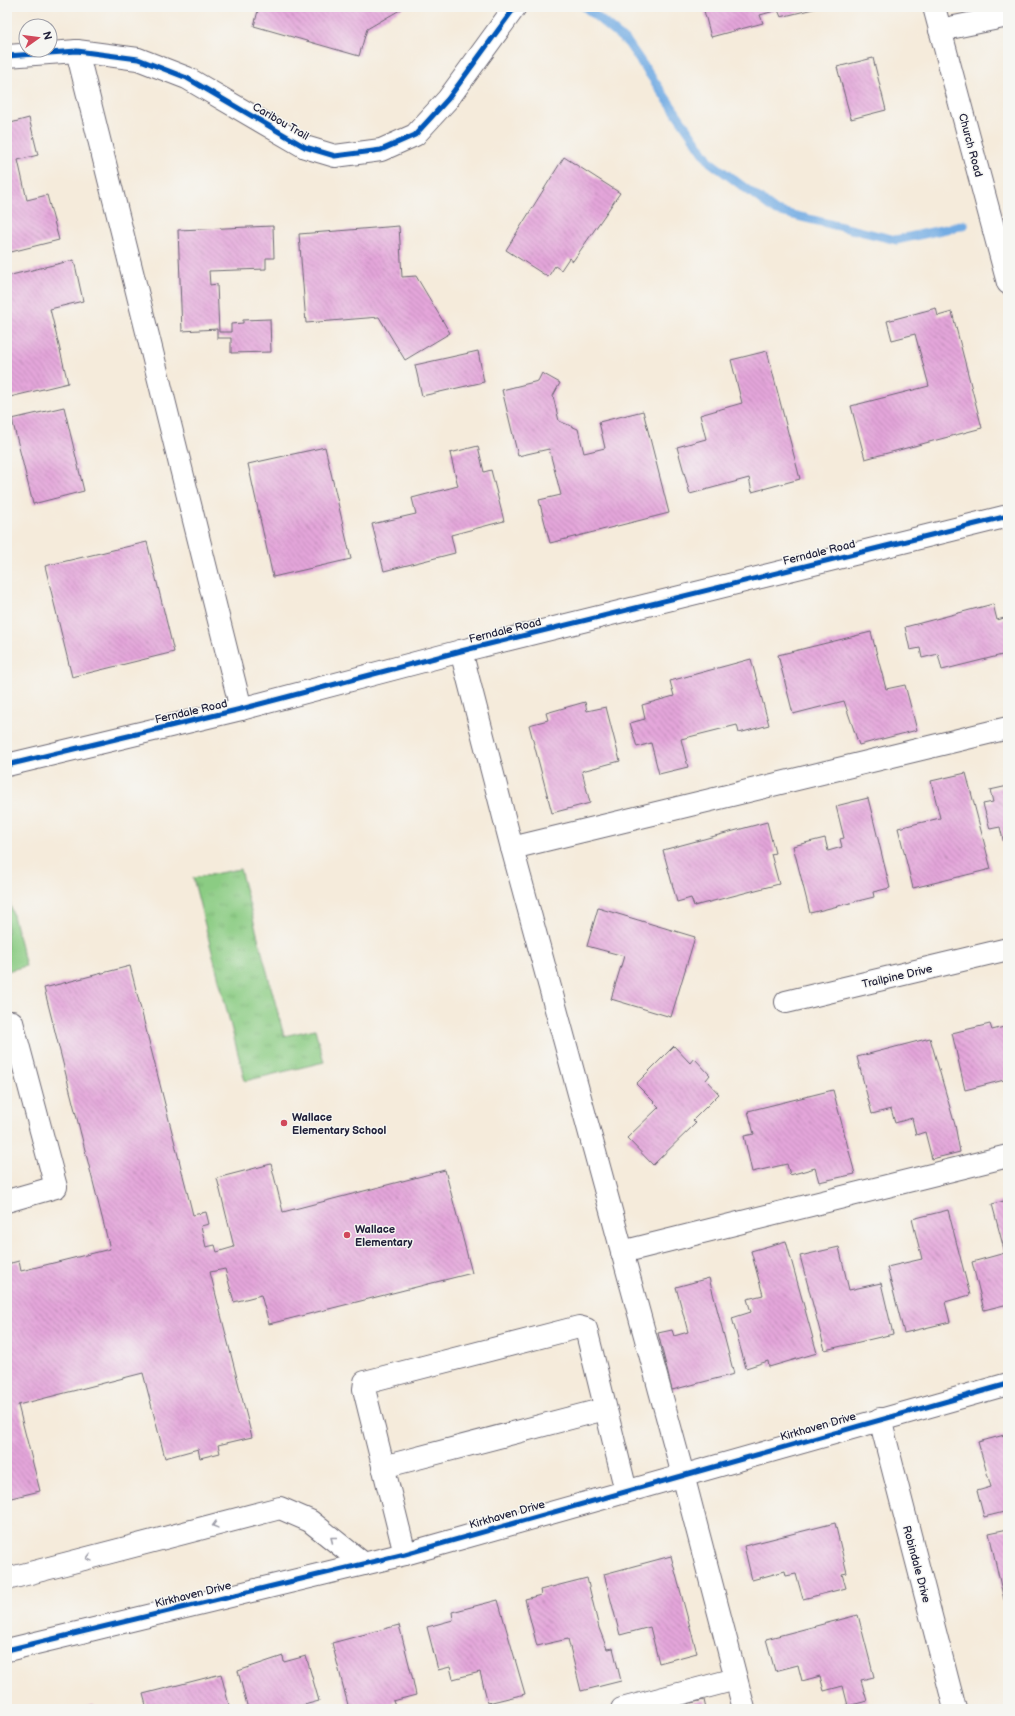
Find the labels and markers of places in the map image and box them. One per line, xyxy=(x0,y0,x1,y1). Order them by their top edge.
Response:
place label: Wallace Elementary School xyxy=(292,1111,386,1137)
marker: Wallace Elementary School xyxy=(279,1118,289,1128)
place label: Wallace Elementary xyxy=(355,1223,413,1249)
marker: Wallace Elementary xyxy=(342,1230,352,1240)

